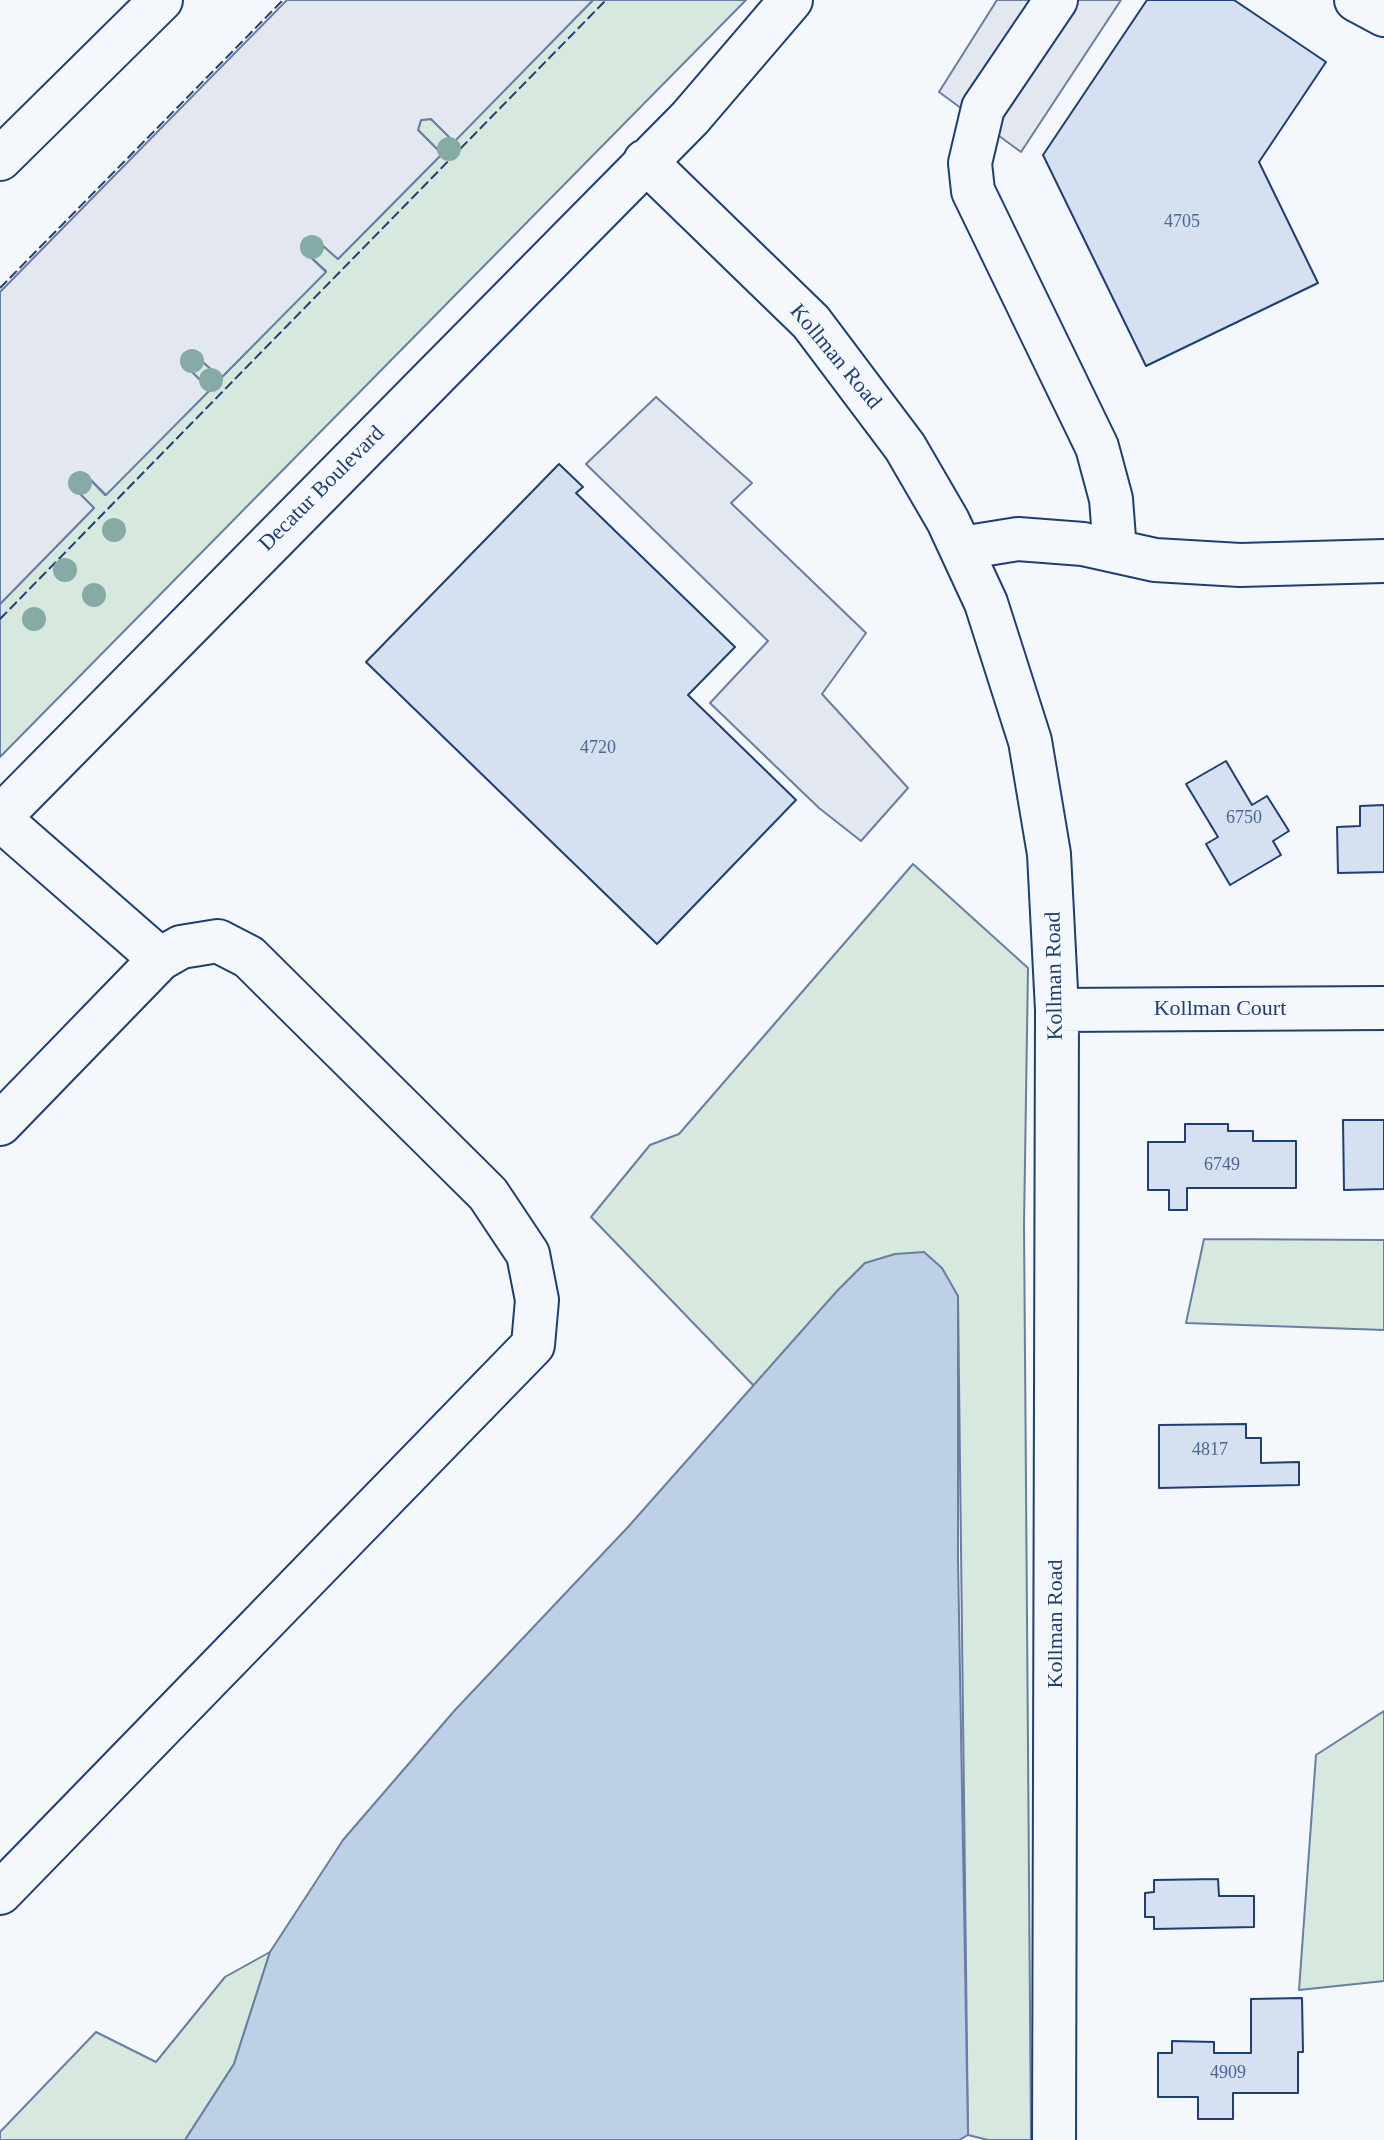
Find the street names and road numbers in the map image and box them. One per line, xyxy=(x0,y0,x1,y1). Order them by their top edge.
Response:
street label: Kollman Road xyxy=(783,299,887,415)
street label: Decatur Boulevard xyxy=(254,421,390,557)
street label: Kollman Road xyxy=(1041,911,1069,1041)
street label: Kollman Court xyxy=(1154,996,1286,1022)
street label: Kollman Road xyxy=(1043,1560,1069,1688)

